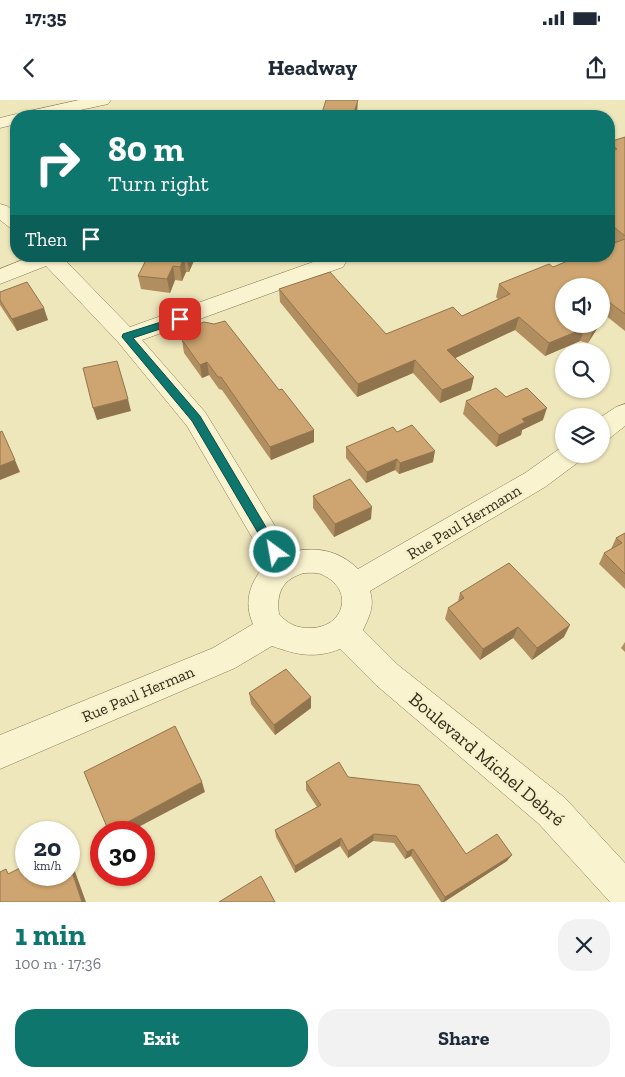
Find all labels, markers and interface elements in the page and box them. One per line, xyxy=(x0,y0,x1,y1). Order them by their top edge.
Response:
text: 17:35 xyxy=(25,6,66,29)
icon: back xyxy=(15,54,43,82)
text: Headway xyxy=(268,54,357,81)
icon: share xyxy=(582,54,610,82)
text: 80 m xyxy=(108,128,184,170)
icon: right xyxy=(25,130,90,195)
text: Turn right xyxy=(108,170,209,197)
icon: arrive xyxy=(77,225,105,253)
text: Then xyxy=(25,228,67,251)
map controls xyxy=(555,278,610,463)
button: sound xyxy=(555,278,610,333)
pin xyxy=(159,298,201,340)
icon: arrive xyxy=(166,305,194,333)
button: search xyxy=(555,343,610,398)
button: layers xyxy=(555,408,610,463)
street label: Rue Paul Hermann xyxy=(404,480,525,563)
position arrow xyxy=(248,525,300,577)
street label: Rue Paul Herman xyxy=(79,661,198,726)
street label: Boulevard Michel Debré xyxy=(404,687,570,831)
speed limit sign: 30 xyxy=(90,821,155,886)
text: 20 xyxy=(34,832,61,862)
text: km/h xyxy=(34,859,61,873)
text: 1 min xyxy=(15,917,86,953)
button: close xyxy=(558,919,610,971)
text: 100 m · 17:36 xyxy=(15,954,101,973)
button: Exit xyxy=(15,1009,308,1067)
button: Share xyxy=(318,1009,610,1067)

